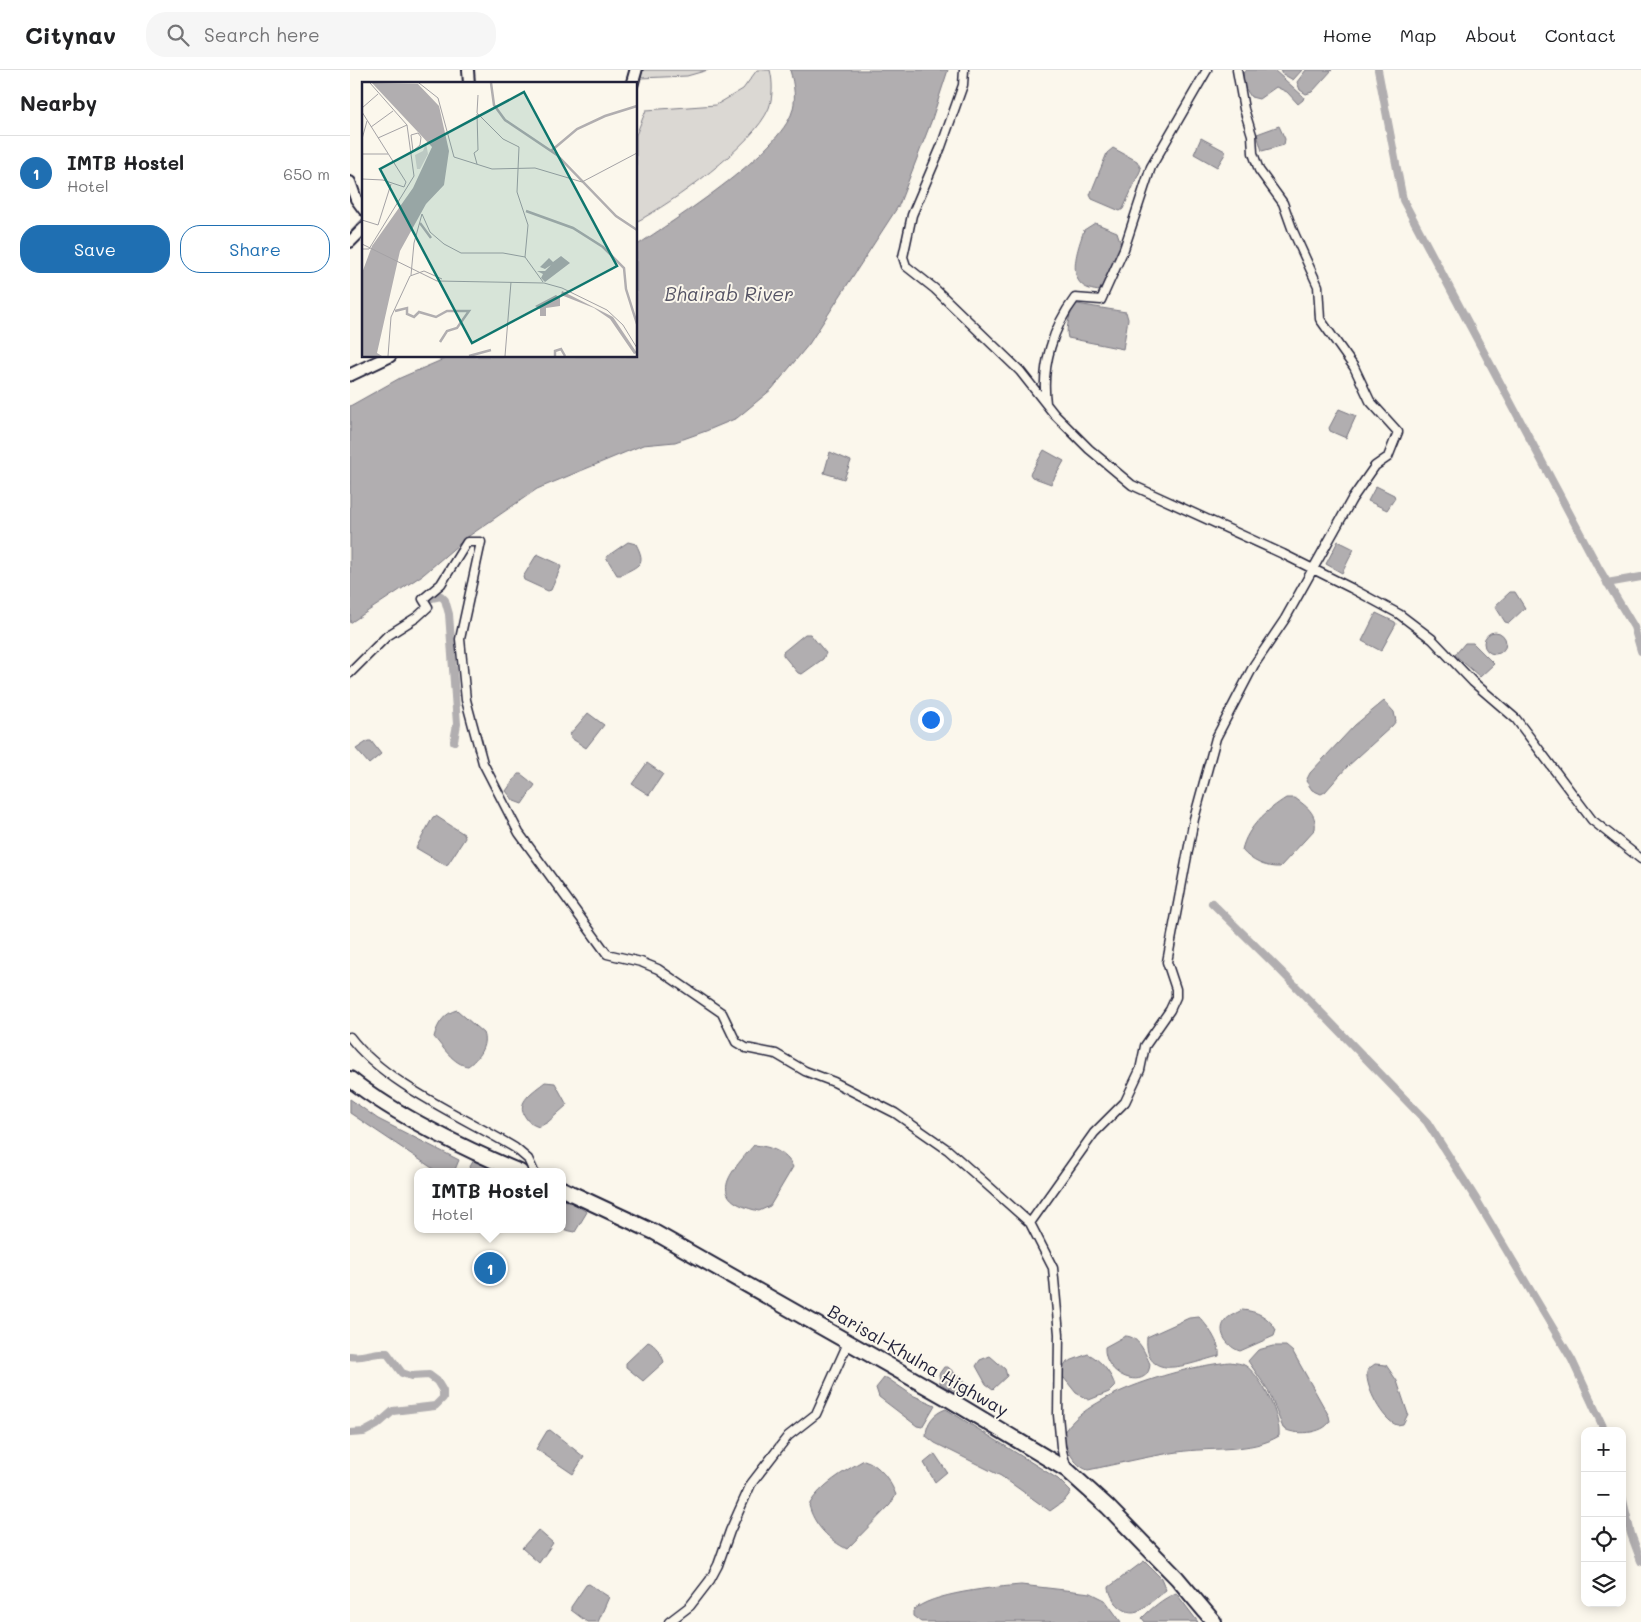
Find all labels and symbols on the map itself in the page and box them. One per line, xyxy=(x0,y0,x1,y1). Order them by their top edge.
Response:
inset map xyxy=(362,82,638,358)
water label: Bhairab River xyxy=(664,281,794,306)
your location xyxy=(918,707,944,733)
pin: 1 xyxy=(474,1249,506,1287)
street label: Barisal-Khulna Highway xyxy=(824,1299,1013,1422)

